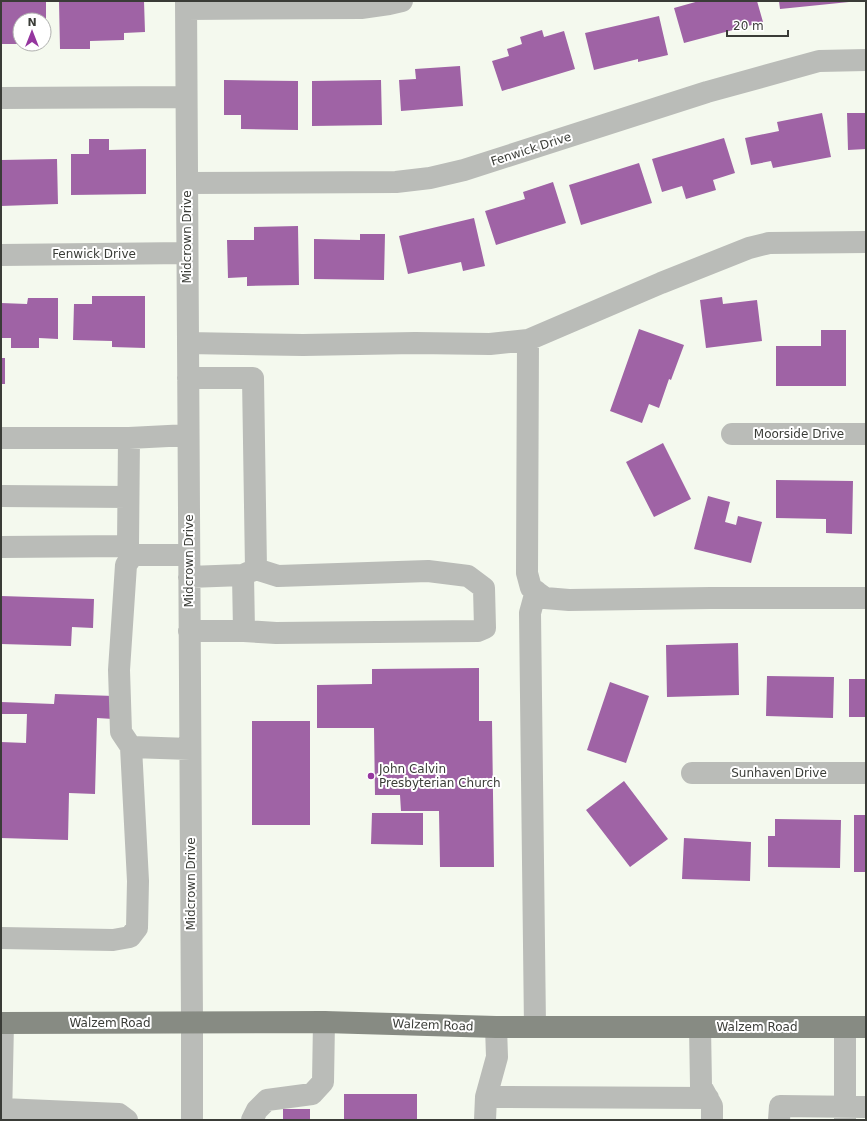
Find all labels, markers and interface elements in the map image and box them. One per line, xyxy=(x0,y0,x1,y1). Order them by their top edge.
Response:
north arrow xyxy=(12,12,52,52)
scale bar xyxy=(727,12,788,38)
text: N xyxy=(27,16,37,29)
text: 20 m xyxy=(733,19,764,33)
street label: Fenwick Drive xyxy=(489,129,573,169)
street label: Midcrown Drive xyxy=(180,190,194,284)
street label: Fenwick Drive xyxy=(52,247,136,261)
street label: Moorside Drive xyxy=(754,427,844,441)
street label: Midcrown Drive xyxy=(182,514,196,608)
place label: John Calvin Presbyterian Church xyxy=(378,762,501,790)
street label: Sunhaven Drive xyxy=(731,766,827,780)
marker: John Calvin Presbyterian Church xyxy=(366,771,376,781)
street label: Midcrown Drive xyxy=(184,837,198,931)
street label: Walzem Road xyxy=(69,1016,151,1030)
street label: Walzem Road xyxy=(392,1017,474,1033)
street label: Walzem Road xyxy=(716,1020,798,1034)

